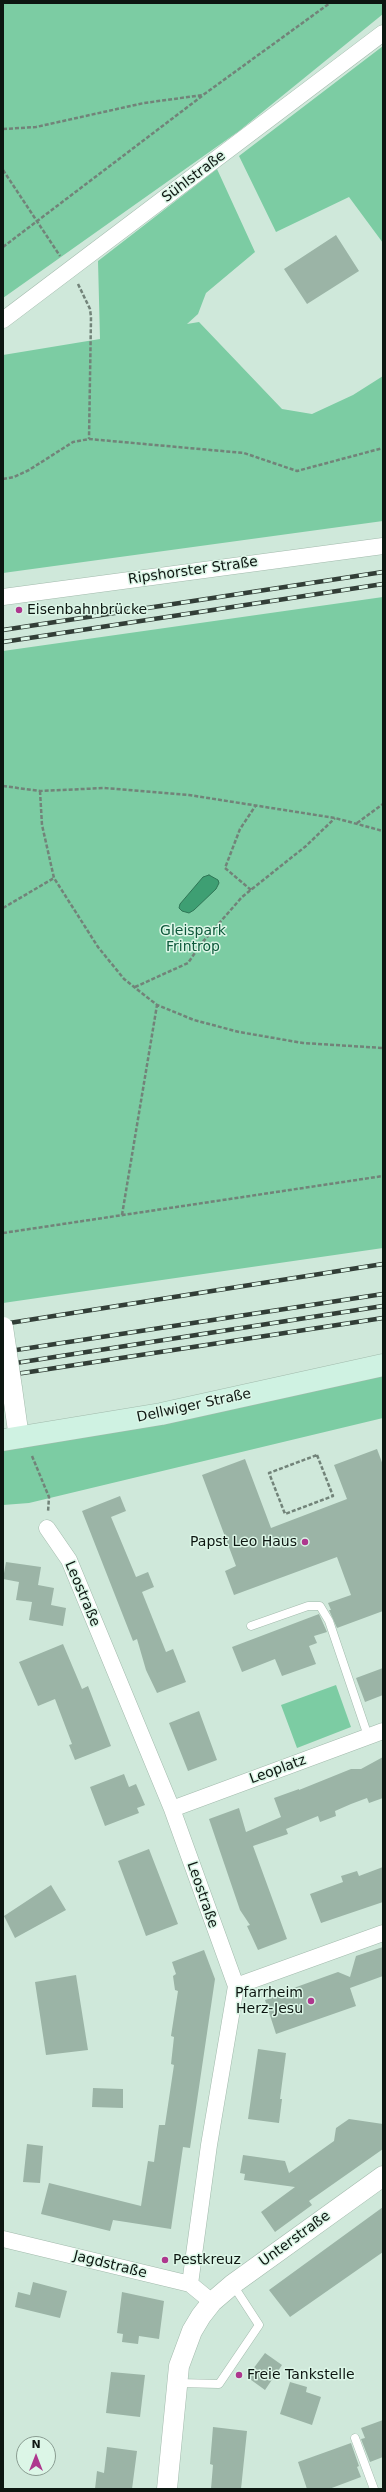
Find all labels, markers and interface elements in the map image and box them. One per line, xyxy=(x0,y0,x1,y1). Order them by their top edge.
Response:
street label: Sühlstraße xyxy=(159,148,229,206)
street label: Ripshorster Straße xyxy=(127,554,259,588)
place label: Eisenbahnbrücke xyxy=(27,602,147,618)
marker: Eisenbahnbrücke xyxy=(14,605,24,615)
park label: Gleispark Frintrop xyxy=(160,923,226,956)
street label: Dellwiger Straße xyxy=(135,1386,253,1426)
place label: Papst Leo Haus xyxy=(190,1534,297,1550)
marker: Papst Leo Haus xyxy=(300,1537,310,1547)
street label: Leostraße xyxy=(61,1559,103,1629)
street label: Leoplatz xyxy=(247,1752,309,1788)
street label: Leostraße xyxy=(183,1860,221,1930)
place label: Pfarrheim Herz-Jesu xyxy=(235,1985,303,2018)
marker: Pfarrheim Herz-Jesu xyxy=(306,1996,316,2006)
street label: Unterstraße xyxy=(256,2208,334,2270)
street label: Jagdstraße xyxy=(72,2248,148,2282)
place label: Pestkreuz xyxy=(173,2252,241,2268)
marker: Pestkreuz xyxy=(160,2255,170,2265)
place label: Freie Tankstelle xyxy=(247,2367,355,2383)
marker: Freie Tankstelle xyxy=(234,2370,244,2380)
north arrow xyxy=(16,2436,56,2476)
text: N xyxy=(31,2438,41,2451)

